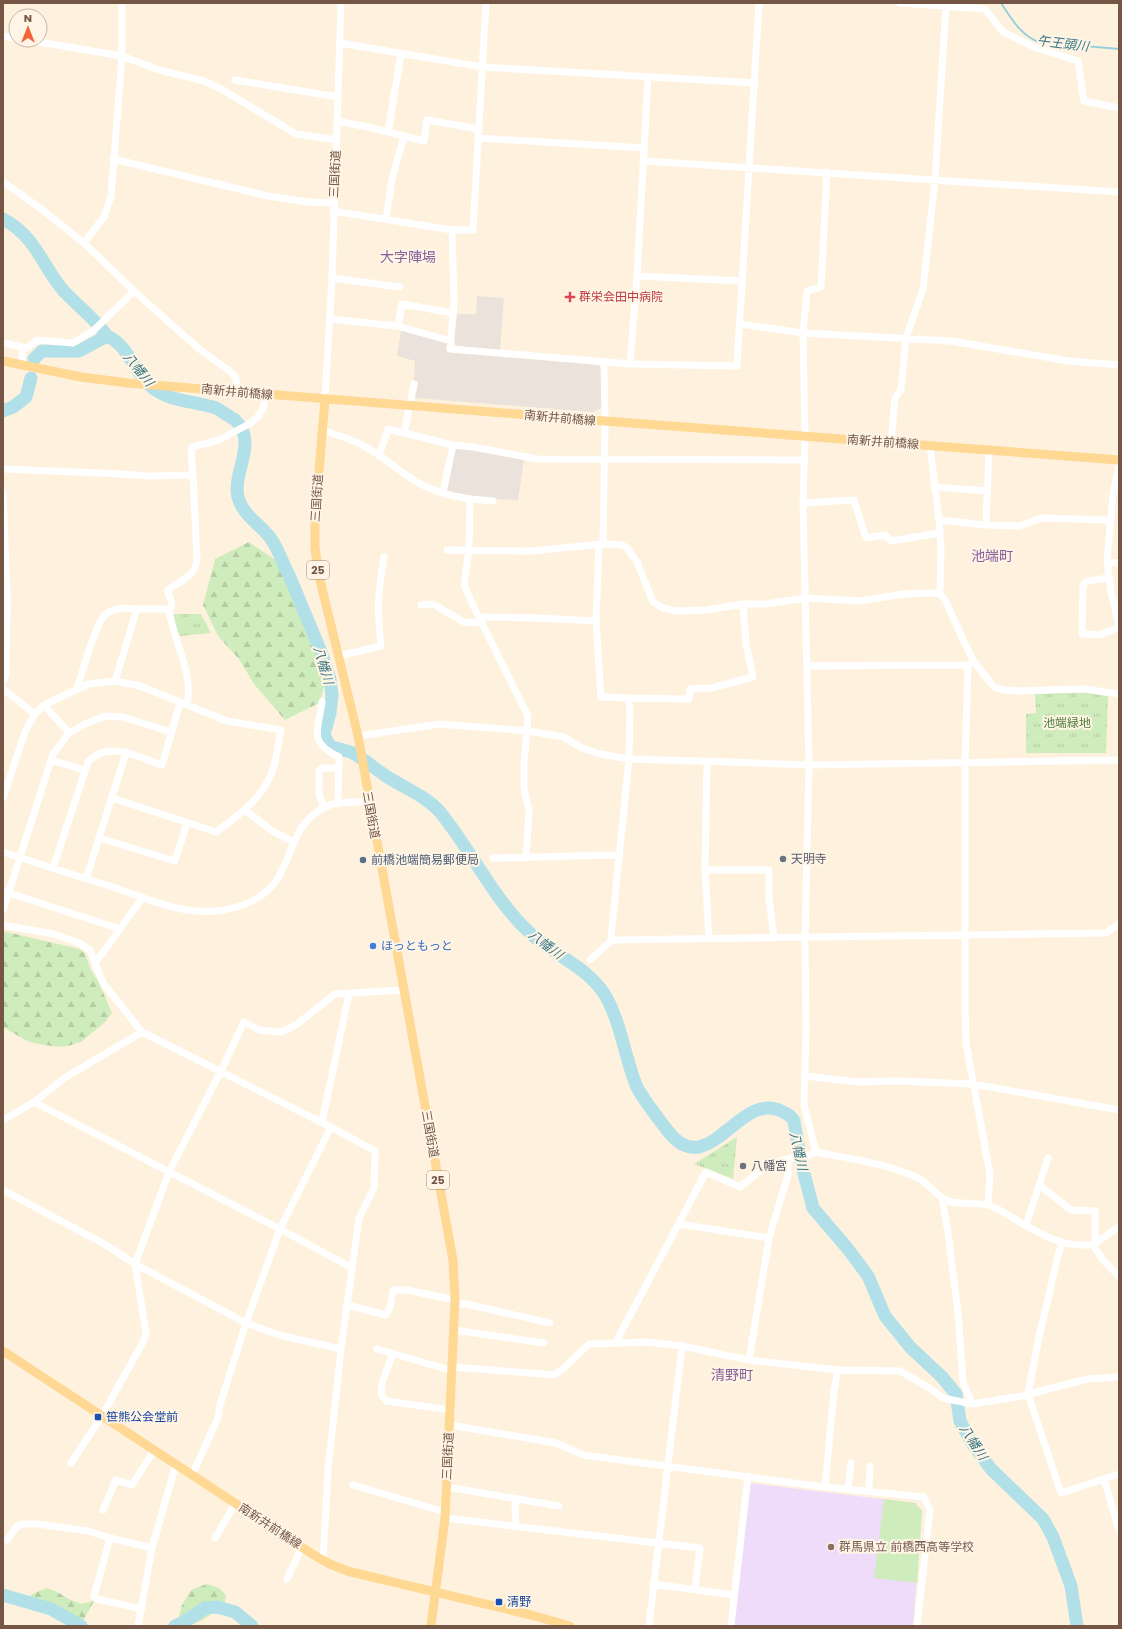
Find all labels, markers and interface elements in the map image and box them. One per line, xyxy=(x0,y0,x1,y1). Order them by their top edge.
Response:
north arrow xyxy=(8,8,48,48)
text: N xyxy=(24,10,32,26)
water label: 午王頭川 xyxy=(1036,31,1092,56)
street label: 三国街道 xyxy=(325,150,344,198)
district label: 大字陣場 xyxy=(380,247,436,267)
place label: 群栄会田中病院 xyxy=(579,288,663,305)
marker: 群栄会田中病院 xyxy=(564,291,576,303)
water label: 八幡川 xyxy=(119,348,160,392)
street label: 南新井前橋線 xyxy=(200,380,274,403)
street label: 南新井前橋線 xyxy=(523,406,597,429)
street label: 南新井前橋線 xyxy=(847,431,920,452)
street label: 三国街道 xyxy=(306,473,327,523)
district label: 池端町 xyxy=(971,546,1013,566)
road number: 25 xyxy=(307,561,329,579)
water label: 八幡川 xyxy=(309,644,339,688)
park label: 池端緑地 xyxy=(1043,714,1091,731)
street label: 三国街道 xyxy=(359,790,384,840)
place label: 天明寺 xyxy=(791,850,827,867)
place label: 前橋池端簡易郵便局 xyxy=(371,851,479,868)
marker: 天明寺 xyxy=(778,854,788,864)
marker: 前橋池端簡易郵便局 xyxy=(358,855,368,865)
water label: 八幡川 xyxy=(524,925,569,965)
place label: ほっともっと xyxy=(381,937,453,954)
marker: ほっともっと xyxy=(368,941,378,951)
street label: 三国街道 xyxy=(418,1109,443,1159)
water label: 八幡川 xyxy=(785,1130,813,1174)
place label: 八幡宮 xyxy=(751,1157,787,1174)
marker: 八幡宮 xyxy=(738,1161,748,1171)
road number: 25 xyxy=(427,1171,449,1189)
district label: 清野町 xyxy=(711,1365,753,1385)
place label: 笹熊公会堂前 xyxy=(106,1408,178,1425)
marker: 笹熊公会堂前 xyxy=(93,1412,103,1422)
water label: 八幡川 xyxy=(955,1421,993,1465)
street label: 三国街道 xyxy=(438,1432,457,1480)
street label: 南新井前橋線 xyxy=(235,1499,305,1552)
place label: 群馬県立 前橋西高等学校 xyxy=(839,1538,974,1555)
marker: 群馬県立 前橋西高等学校 xyxy=(826,1542,836,1552)
place label: 清野 xyxy=(507,1593,531,1610)
marker: 清野 xyxy=(494,1597,504,1607)

